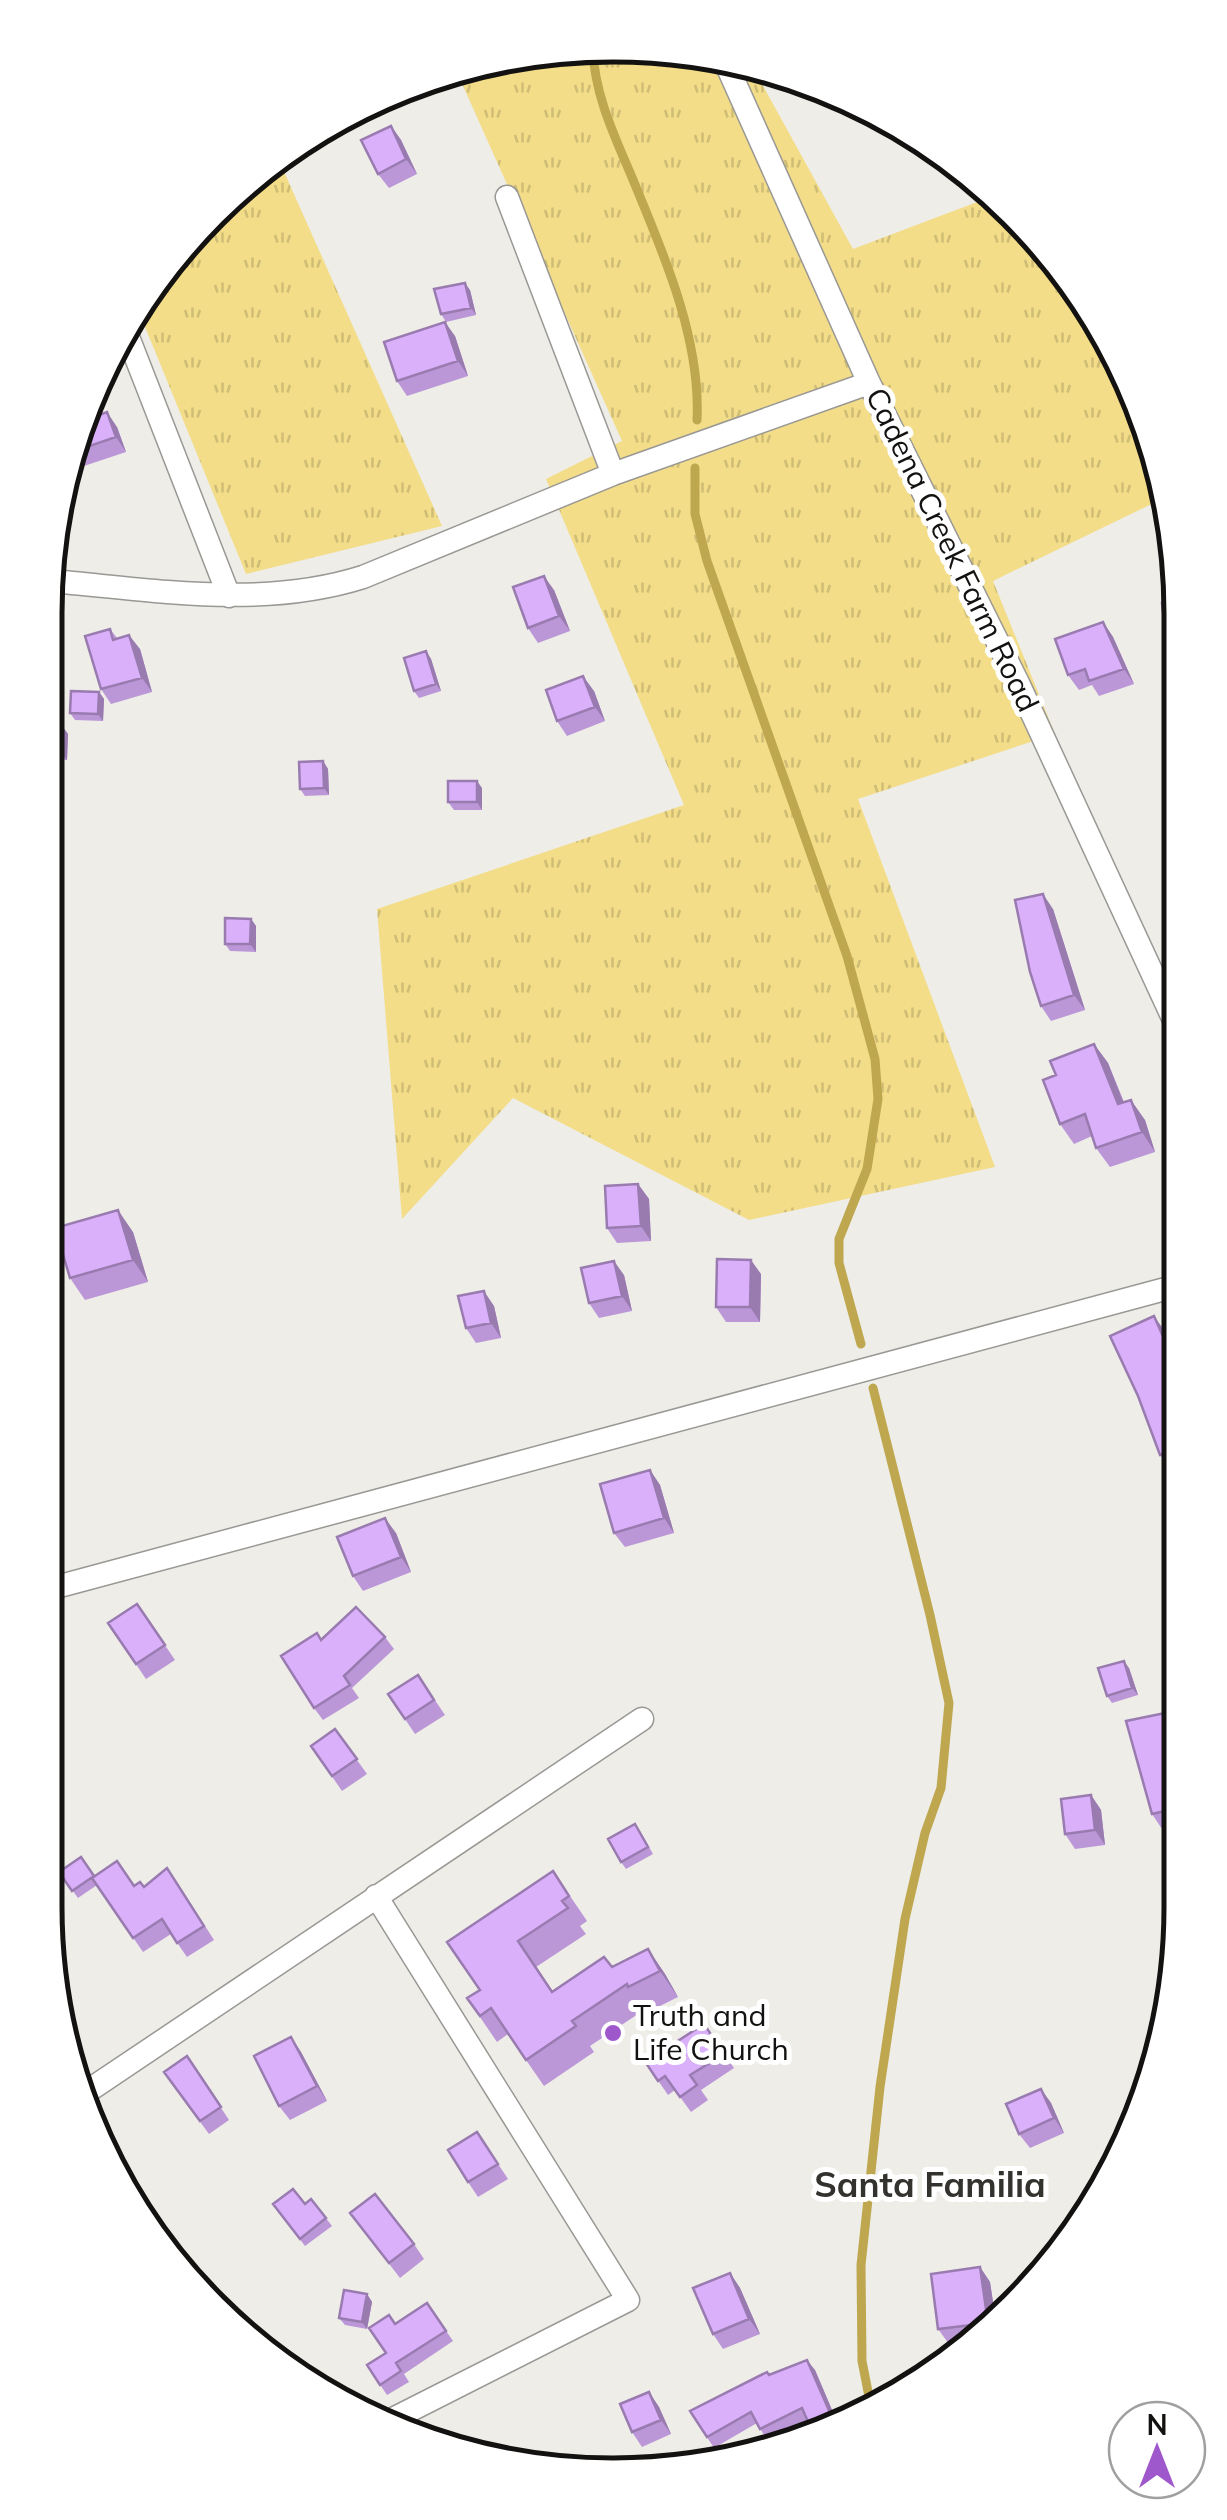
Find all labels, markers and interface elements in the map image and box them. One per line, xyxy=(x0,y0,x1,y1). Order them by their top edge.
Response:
street label: Cadena Creek Farm Road xyxy=(858,381,1048,718)
place label: Truth and Life Church xyxy=(633,1996,789,2068)
marker: Truth and Life Church xyxy=(602,2022,624,2044)
district label: Santa Familia xyxy=(814,2162,1046,2206)
north arrow xyxy=(1107,2400,1207,2500)
text: N xyxy=(1146,2407,1168,2442)

